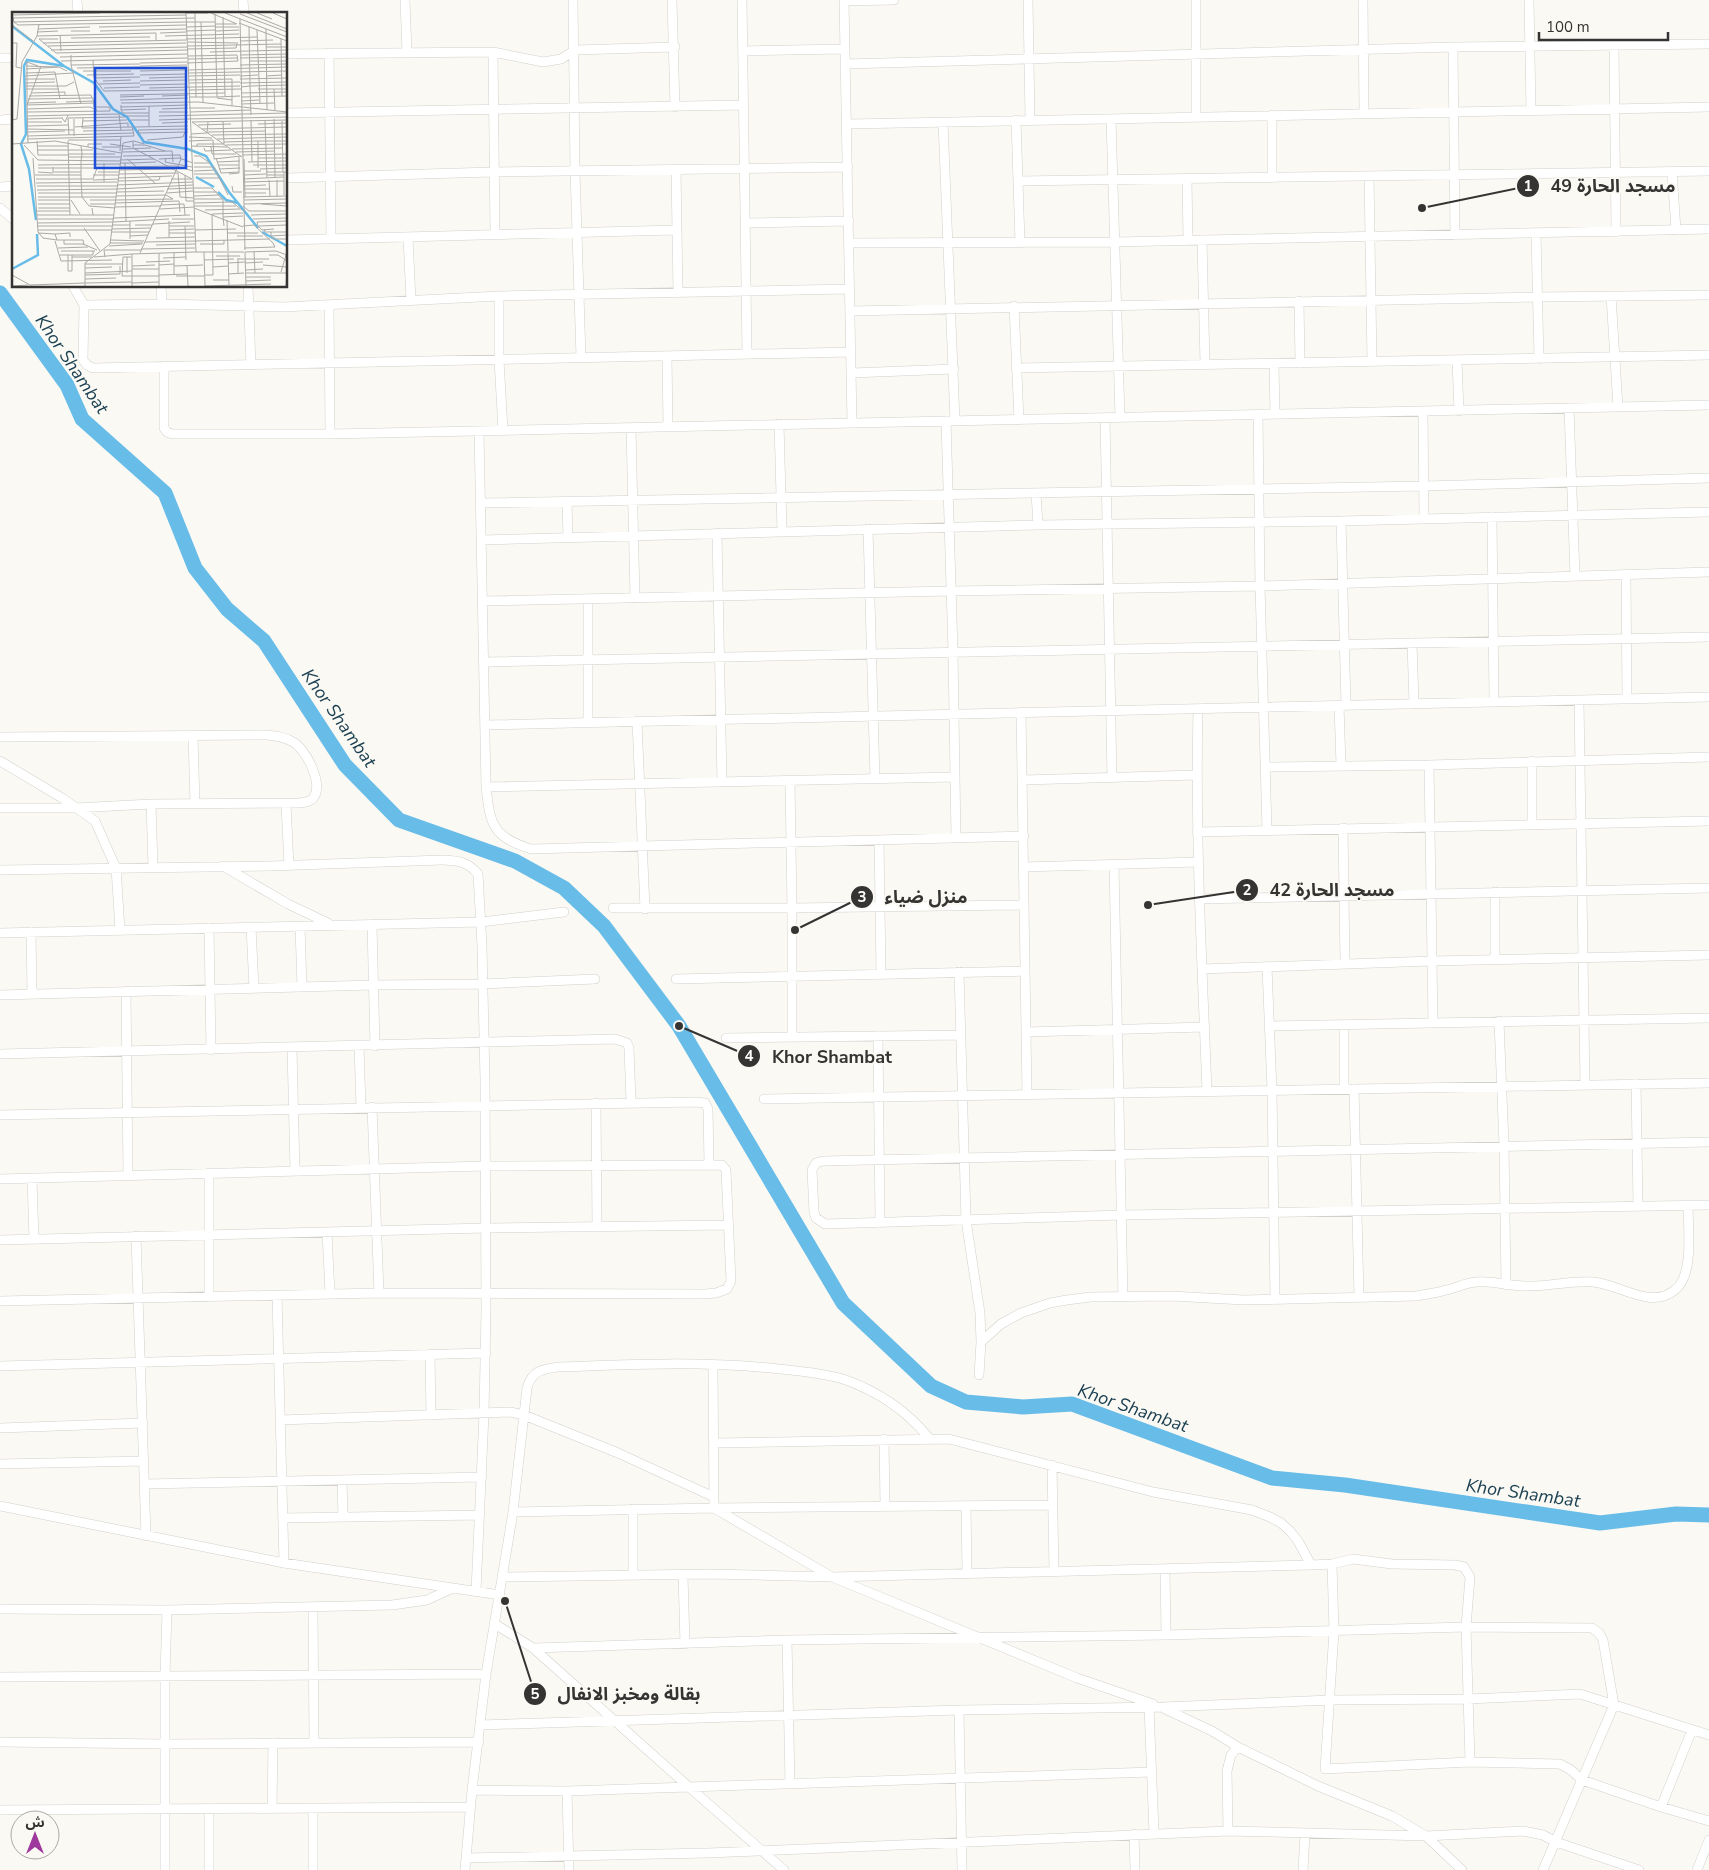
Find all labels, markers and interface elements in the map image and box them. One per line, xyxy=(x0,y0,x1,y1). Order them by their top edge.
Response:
scale bar xyxy=(1539,10,1668,42)
inset map xyxy=(12,12,288,288)
text: 100 m xyxy=(1546,17,1590,37)
callout: مسجد الحارة 49 xyxy=(1515,169,1685,202)
text: مسجد الحارة 49 xyxy=(1550,174,1676,198)
text: 1 xyxy=(1523,176,1533,196)
water label: Khor Shambat xyxy=(30,310,115,419)
water label: Khor Shambat xyxy=(296,664,382,773)
callout: مسجد الحارة 42 xyxy=(1234,873,1404,906)
text: مسجد الحارة 42 xyxy=(1269,878,1395,902)
text: 2 xyxy=(1242,880,1252,900)
callout: منزل ضياء xyxy=(849,881,977,914)
text: منزل ضياء xyxy=(885,885,967,909)
text: 3 xyxy=(857,887,867,907)
callout: Khor Shambat xyxy=(737,1040,902,1073)
text: Khor Shambat xyxy=(772,1045,892,1069)
text: 4 xyxy=(744,1046,754,1066)
water label: Khor Shambat xyxy=(1075,1378,1192,1438)
water label: Khor Shambat xyxy=(1464,1473,1582,1513)
callout: بقالة ومخبز الانفال xyxy=(522,1677,710,1710)
text: بقالة ومخبز الانفال xyxy=(558,1682,700,1706)
text: 5 xyxy=(530,1684,540,1704)
north arrow xyxy=(10,1810,60,1860)
text: ش xyxy=(25,1813,45,1832)

